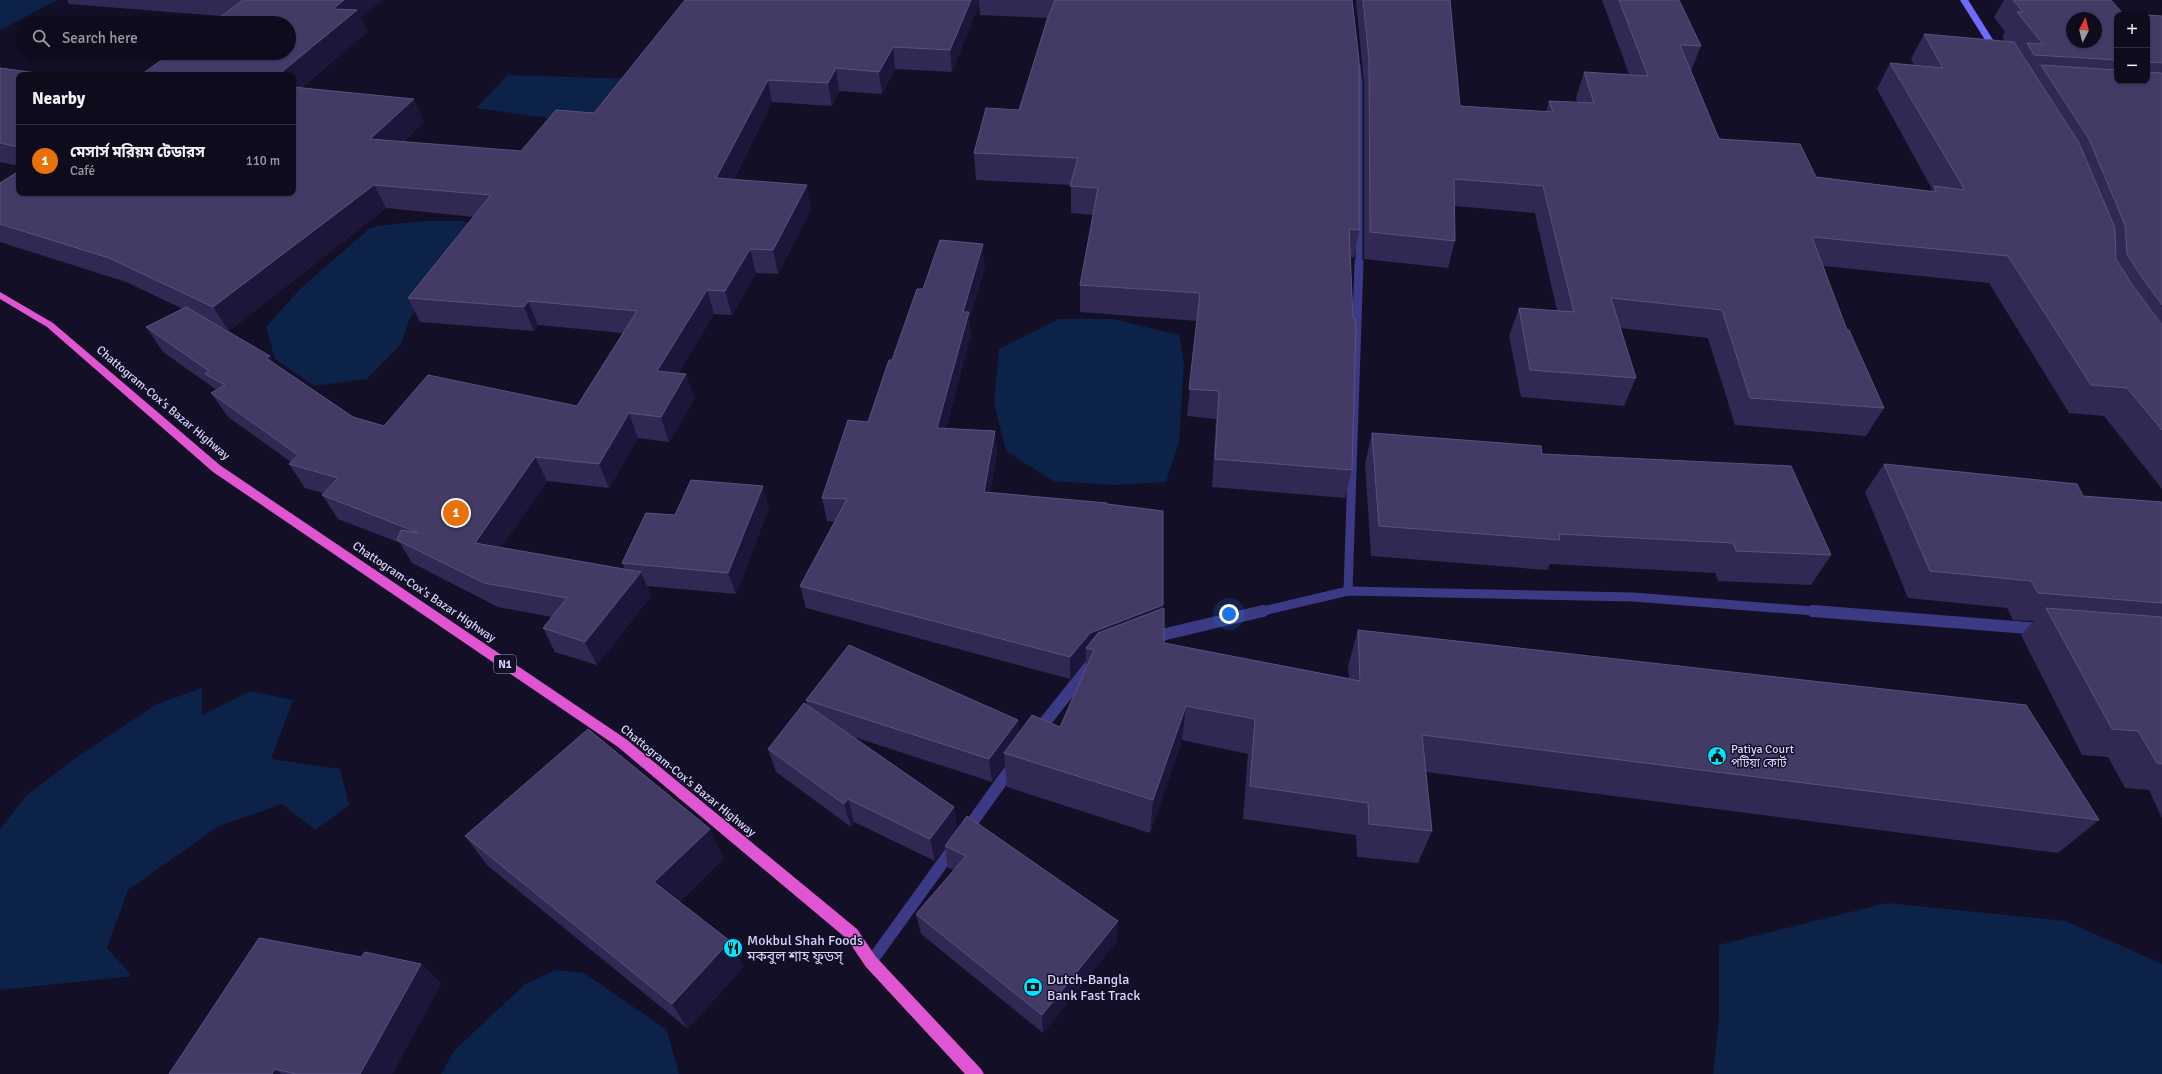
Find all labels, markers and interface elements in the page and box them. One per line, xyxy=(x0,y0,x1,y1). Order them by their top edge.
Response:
north arrow xyxy=(2066,12,2102,48)
map controls xyxy=(2114,12,2150,84)
button: + xyxy=(2114,12,2150,48)
search box xyxy=(16,16,296,60)
icon: search xyxy=(30,27,52,49)
text: Search here xyxy=(62,29,138,47)
button: − xyxy=(2114,48,2150,84)
text: Nearby xyxy=(32,88,85,109)
text: মেসার্স মরিয়ম টেডারস xyxy=(70,143,205,161)
text: 1 xyxy=(41,153,49,169)
text: 110 m xyxy=(246,153,280,169)
text: Café xyxy=(70,163,95,179)
street label: Chattogram-Cox's Bazar Highway xyxy=(93,343,233,464)
pin: 1 xyxy=(443,498,469,528)
street label: Chattogram-Cox's Bazar Highway xyxy=(349,538,499,646)
your location xyxy=(1219,604,1239,624)
road number: N1 xyxy=(494,655,516,673)
street label: Chattogram-Cox's Bazar Highway xyxy=(617,722,759,841)
place label: Patiya Court পটিয়া কোর্ট xyxy=(1731,742,1794,771)
public building icon: Patiya Court পটিয়া কোর্ট xyxy=(1706,745,1728,767)
place label: Mokbul Shah Foods মকবুল শাহ ফুডস্ xyxy=(746,932,863,965)
restaurant icon: Mokbul Shah Foods মকবুল শাহ ফুডস্ xyxy=(722,937,744,959)
place label: Dutch-Bangla Bank Fast Track xyxy=(1047,971,1140,1004)
bank icon: Dutch-Bangla Bank Fast Track xyxy=(1022,976,1044,998)

